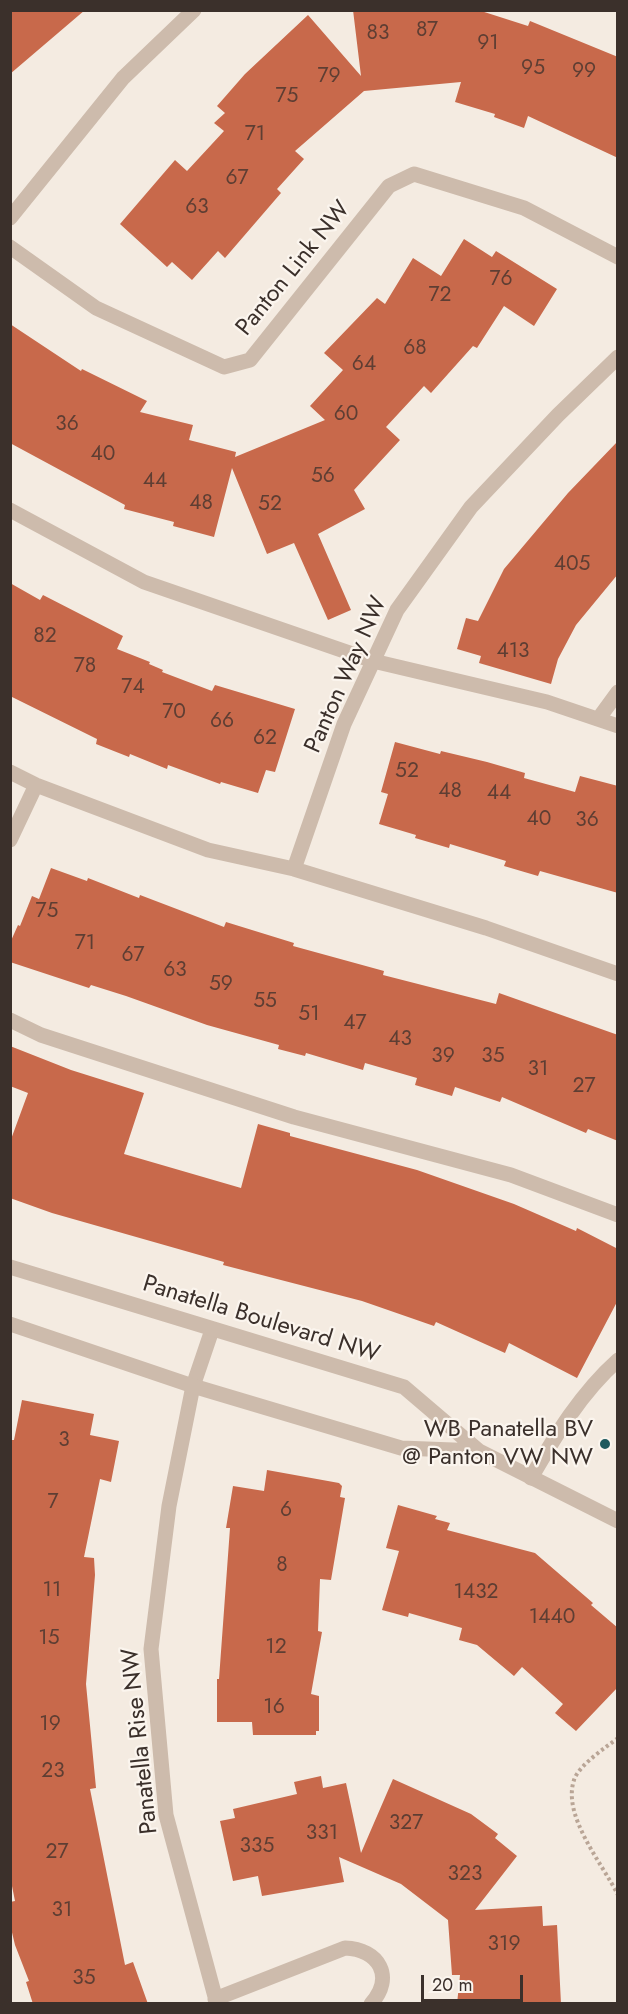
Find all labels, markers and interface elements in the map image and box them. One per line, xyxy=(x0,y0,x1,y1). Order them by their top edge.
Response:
house number: 87 xyxy=(416,18,438,44)
house number: 83 xyxy=(367,21,389,47)
house number: 91 xyxy=(477,31,499,57)
house number: 95 xyxy=(521,56,545,82)
house number: 99 xyxy=(572,59,596,85)
house number: 79 xyxy=(317,64,341,90)
house number: 75 xyxy=(276,84,298,110)
house number: 71 xyxy=(245,122,265,148)
house number: 67 xyxy=(225,166,249,192)
house number: 63 xyxy=(185,195,209,221)
street label: Panton Link NW xyxy=(231,196,357,342)
house number: 76 xyxy=(489,267,513,293)
house number: 72 xyxy=(429,283,451,309)
house number: 68 xyxy=(403,336,427,362)
house number: 64 xyxy=(352,352,376,378)
house number: 60 xyxy=(334,402,358,428)
house number: 36 xyxy=(55,412,79,438)
house number: 40 xyxy=(91,442,115,468)
house number: 56 xyxy=(311,464,335,490)
house number: 44 xyxy=(143,469,167,495)
house number: 48 xyxy=(189,491,213,517)
house number: 52 xyxy=(258,492,282,518)
house number: 405 xyxy=(554,552,590,578)
street label: Panton Way NW xyxy=(300,592,394,758)
house number: 82 xyxy=(33,624,57,650)
house number: 413 xyxy=(496,639,530,665)
house number: 78 xyxy=(74,654,96,680)
house number: 74 xyxy=(121,675,145,701)
house number: 70 xyxy=(162,700,186,726)
house number: 66 xyxy=(210,709,234,735)
house number: 62 xyxy=(253,726,277,752)
house number: 52 xyxy=(395,759,419,785)
house number: 48 xyxy=(438,779,462,805)
house number: 44 xyxy=(487,781,511,807)
house number: 40 xyxy=(527,807,551,833)
house number: 36 xyxy=(575,808,599,834)
house number: 75 xyxy=(36,899,58,925)
house number: 71 xyxy=(75,931,95,957)
house number: 67 xyxy=(121,943,145,969)
house number: 63 xyxy=(163,958,187,984)
house number: 59 xyxy=(209,972,233,998)
house number: 55 xyxy=(253,989,277,1015)
house number: 51 xyxy=(298,1002,320,1028)
house number: 47 xyxy=(343,1011,367,1037)
house number: 43 xyxy=(388,1027,412,1053)
house number: 39 xyxy=(431,1044,455,1070)
house number: 35 xyxy=(481,1044,505,1070)
house number: 31 xyxy=(528,1057,548,1083)
house number: 27 xyxy=(573,1074,595,1100)
street label: Panatella Boulevard NW xyxy=(139,1270,383,1370)
place label: WB Panatella BV @ Panton VW NW xyxy=(402,1416,593,1472)
house number: 3 xyxy=(58,1428,70,1454)
marker: WB Panatella BV @ Panton VW NW xyxy=(598,1437,612,1451)
house number: 7 xyxy=(47,1490,59,1516)
house number: 6 xyxy=(280,1498,292,1524)
house number: 8 xyxy=(276,1553,288,1579)
house number: 11 xyxy=(43,1578,61,1604)
house number: 1432 xyxy=(453,1580,499,1606)
house number: 1440 xyxy=(529,1605,575,1631)
house number: 15 xyxy=(38,1626,60,1652)
house number: 12 xyxy=(265,1635,287,1661)
street label: Panatella Rise NW xyxy=(117,1646,165,1836)
house number: 16 xyxy=(263,1695,285,1721)
house number: 19 xyxy=(39,1712,61,1738)
house number: 23 xyxy=(41,1759,65,1785)
house number: 327 xyxy=(389,1811,423,1837)
house number: 331 xyxy=(306,1821,338,1847)
house number: 335 xyxy=(240,1834,274,1860)
house number: 27 xyxy=(46,1840,68,1866)
house number: 323 xyxy=(448,1862,482,1888)
house number: 31 xyxy=(52,1898,72,1924)
house number: 319 xyxy=(487,1932,521,1958)
scale bar xyxy=(424,1963,526,2001)
house number: 35 xyxy=(72,1966,96,1992)
text: 20 m xyxy=(432,1972,472,1998)

